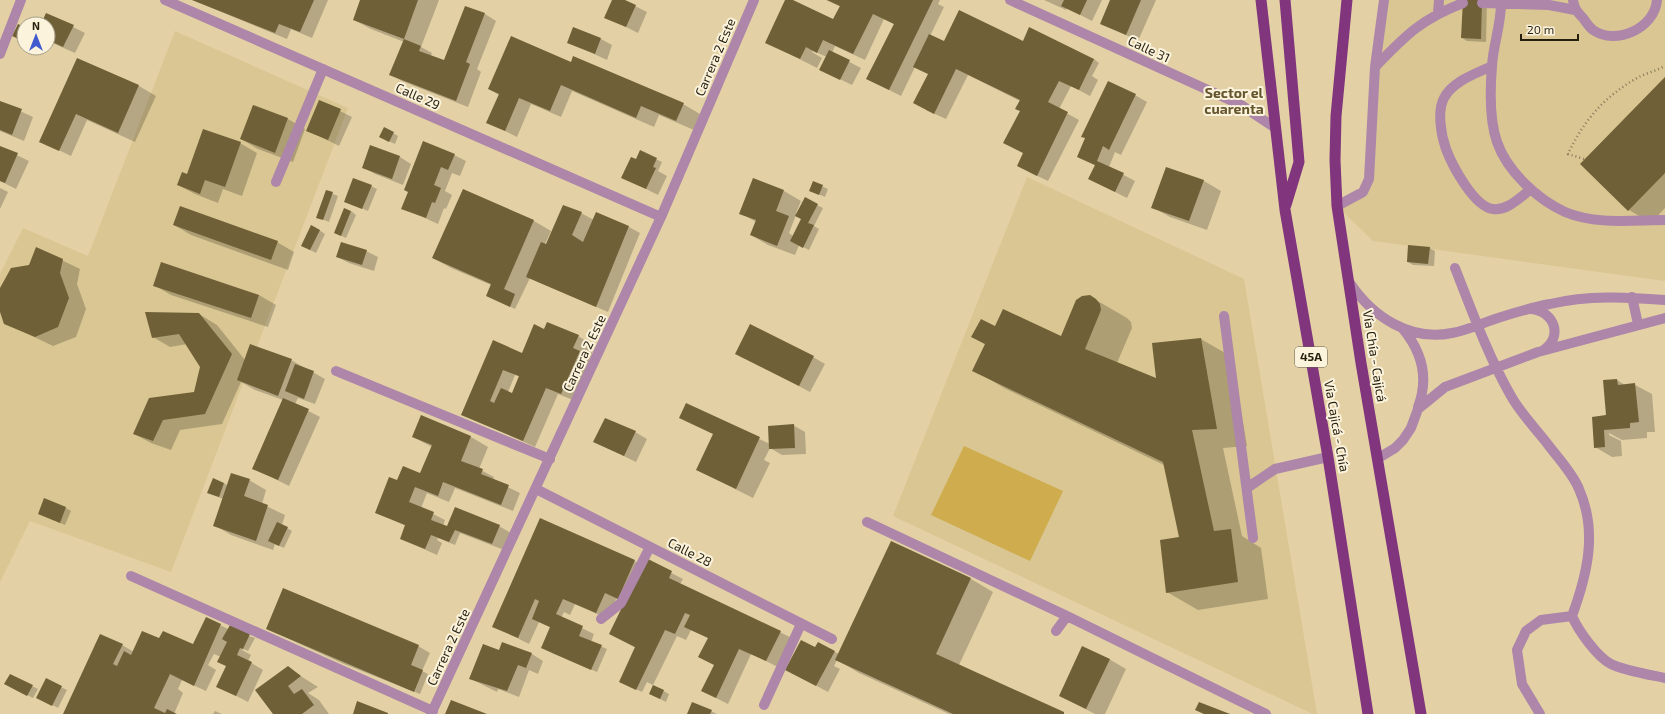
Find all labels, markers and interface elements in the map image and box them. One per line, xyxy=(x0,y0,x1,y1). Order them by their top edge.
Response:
north arrow xyxy=(16,16,56,56)
street label: Carrera 2 Este xyxy=(691,16,739,98)
scale bar xyxy=(1521,16,1578,42)
text: N xyxy=(32,19,40,32)
text: 20 m xyxy=(1527,22,1554,36)
street label: Calle 31 xyxy=(1125,32,1173,66)
street label: Calle 29 xyxy=(393,79,443,113)
district label: Sector el cuarenta xyxy=(1204,84,1264,117)
street label: Vía Chía - Cajicá xyxy=(1360,309,1390,403)
street label: Carrera 2 Este xyxy=(559,312,609,394)
road number: 45A xyxy=(1295,347,1327,367)
street label: Vía Cajicá - Chía xyxy=(1321,379,1353,473)
street label: Calle 28 xyxy=(665,534,715,570)
street label: Carrera 2 Este xyxy=(423,606,473,688)

